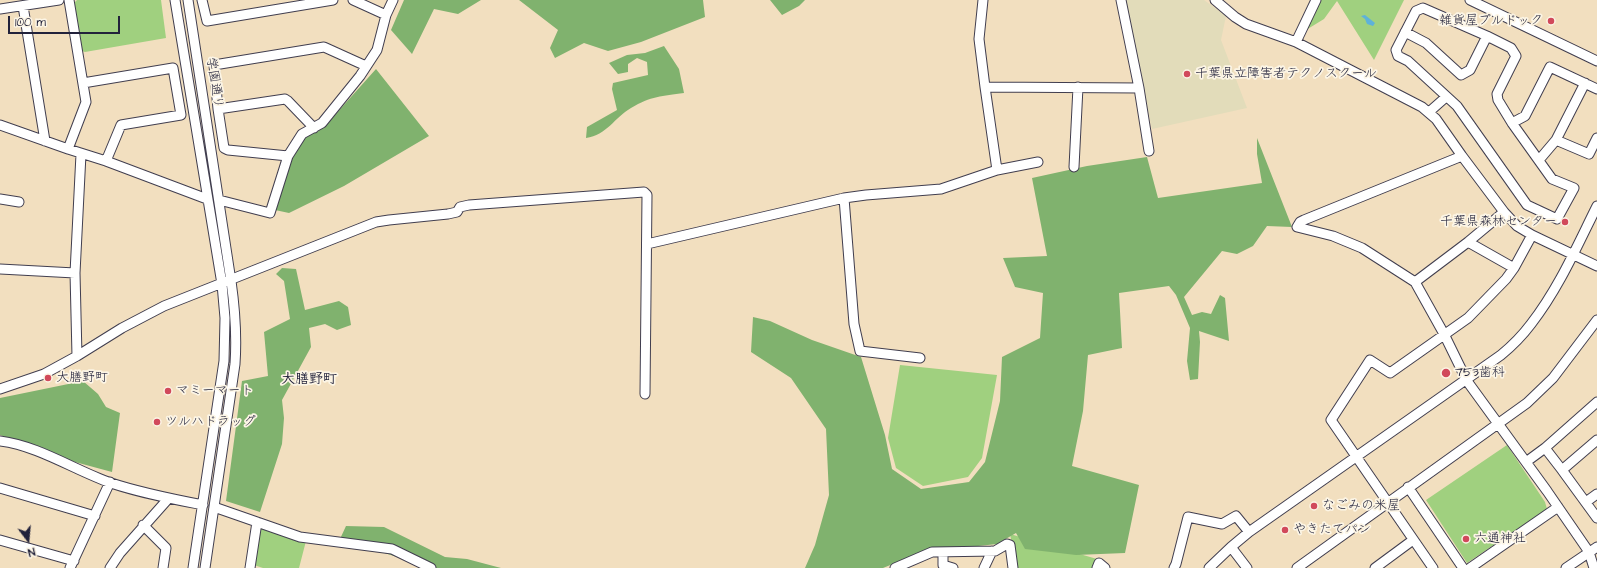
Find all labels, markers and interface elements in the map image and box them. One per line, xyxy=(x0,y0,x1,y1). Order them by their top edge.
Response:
scale bar xyxy=(10,8,122,34)
place label: 雑貨屋ブルドック xyxy=(1439,13,1543,29)
text: 100 m xyxy=(15,14,46,31)
marker: 雑貨屋ブルドック xyxy=(1546,16,1556,26)
street label: 学園通り xyxy=(202,56,226,110)
place label: 千葉県立障害者テクノスクール xyxy=(1195,66,1377,82)
marker: 千葉県立障害者テクノスクール xyxy=(1182,69,1192,79)
place label: 千葉県森林センター xyxy=(1440,214,1557,230)
marker: 千葉県森林センター xyxy=(1560,217,1570,227)
place label: 753歯科 xyxy=(1455,365,1505,381)
marker: 753歯科 xyxy=(1440,367,1452,379)
place label: 大膳野町 xyxy=(56,370,108,386)
district label: 大膳野町 xyxy=(281,372,337,388)
marker: 大膳野町 xyxy=(43,373,53,383)
place label: マミーマート xyxy=(176,383,254,399)
marker: マミーマート xyxy=(163,386,173,396)
place label: ツルハドラッグ xyxy=(165,414,256,430)
marker: ツルハドラッグ xyxy=(152,417,162,427)
place label: なごみの米屋 xyxy=(1322,498,1400,514)
marker: なごみの米屋 xyxy=(1309,501,1319,511)
north arrow xyxy=(8,520,48,560)
place label: やきたてパン xyxy=(1293,522,1371,538)
marker: やきたてパン xyxy=(1280,525,1290,535)
place label: 六通神社 xyxy=(1474,531,1526,547)
marker: 六通神社 xyxy=(1461,534,1471,544)
text: N xyxy=(26,544,37,560)

